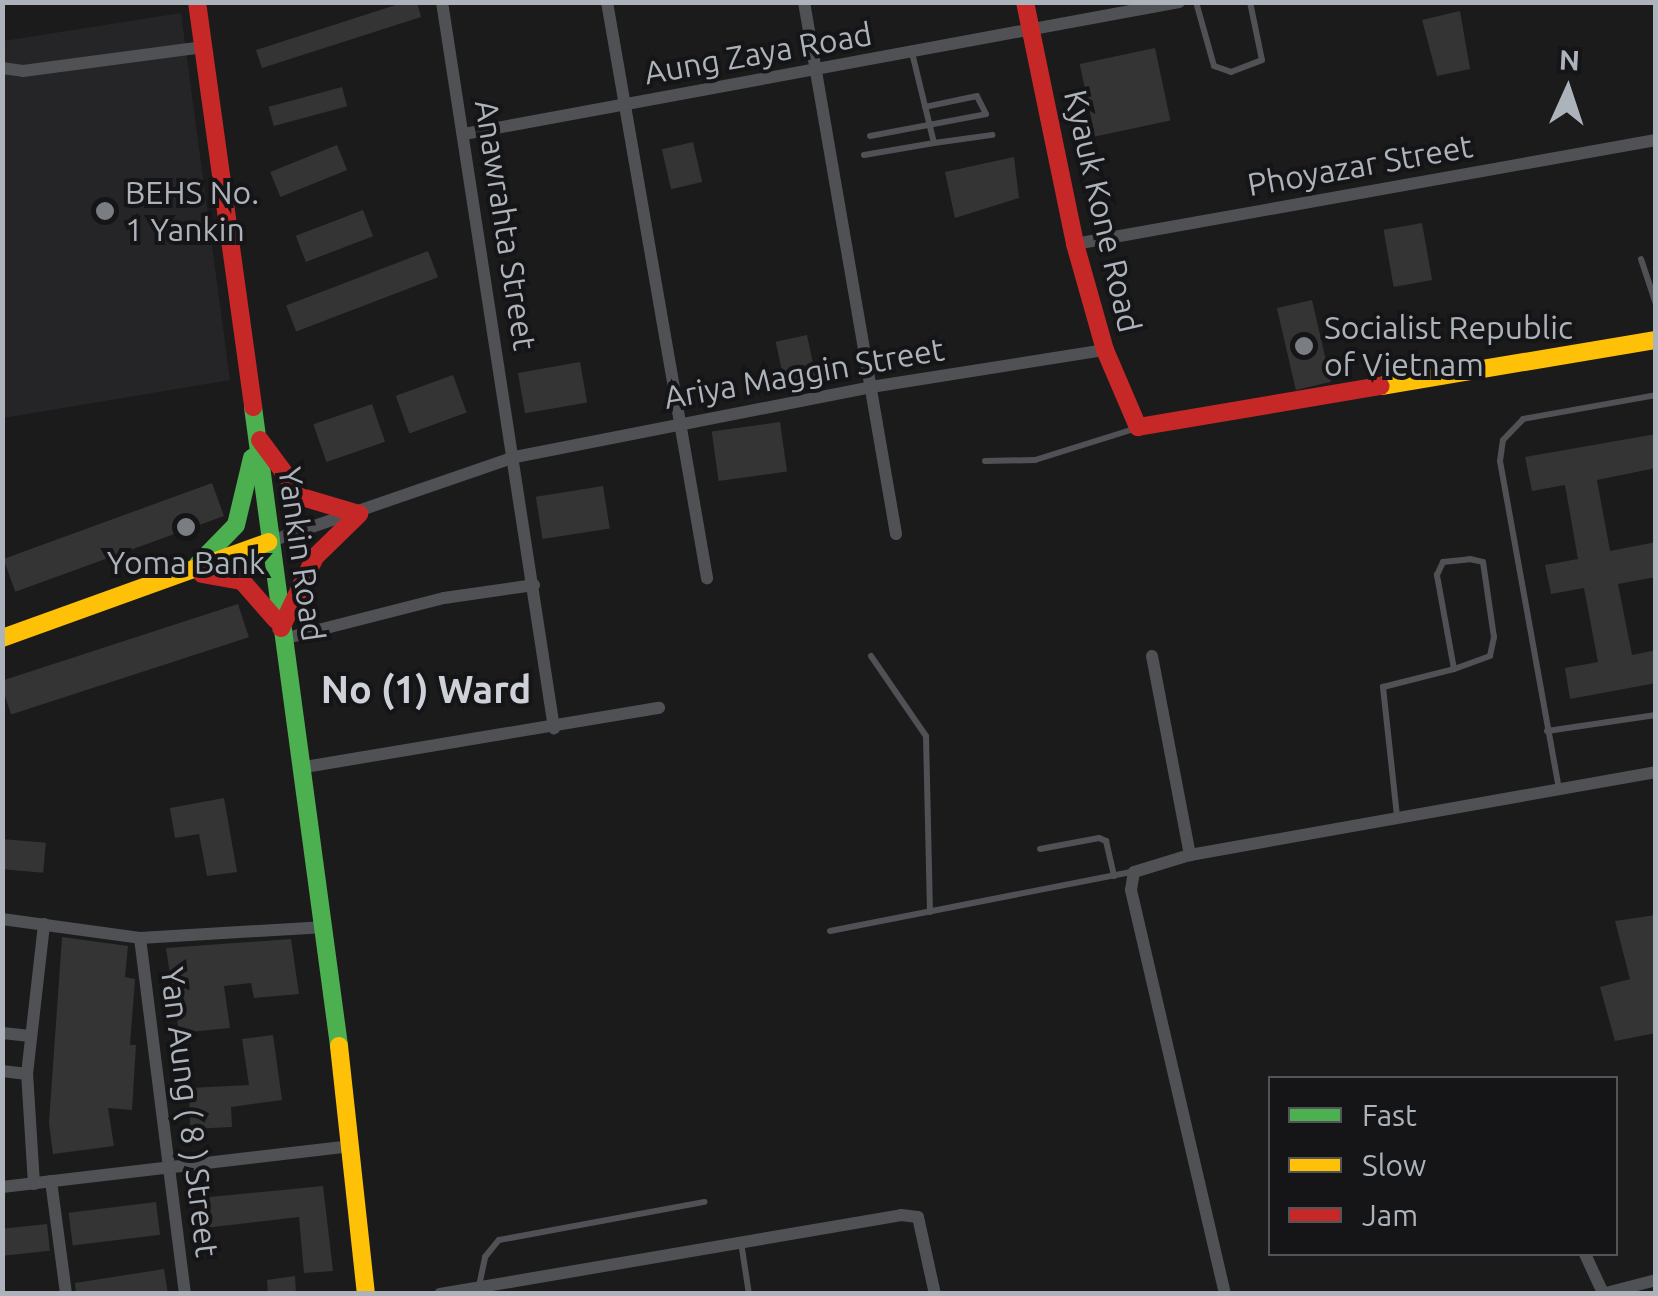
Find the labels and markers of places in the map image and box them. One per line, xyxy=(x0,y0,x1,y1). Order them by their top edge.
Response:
place label: BEHS No. 1 Yankin xyxy=(125,174,259,249)
marker: BEHS No. 1 Yankin xyxy=(94,200,116,222)
place label: Socialist Republic of Vietnam xyxy=(1324,309,1573,384)
marker: Socialist Republic of Vietnam xyxy=(1293,335,1315,357)
marker: Yoma Bank xyxy=(175,516,197,538)
place label: Yoma Bank xyxy=(107,543,265,581)

